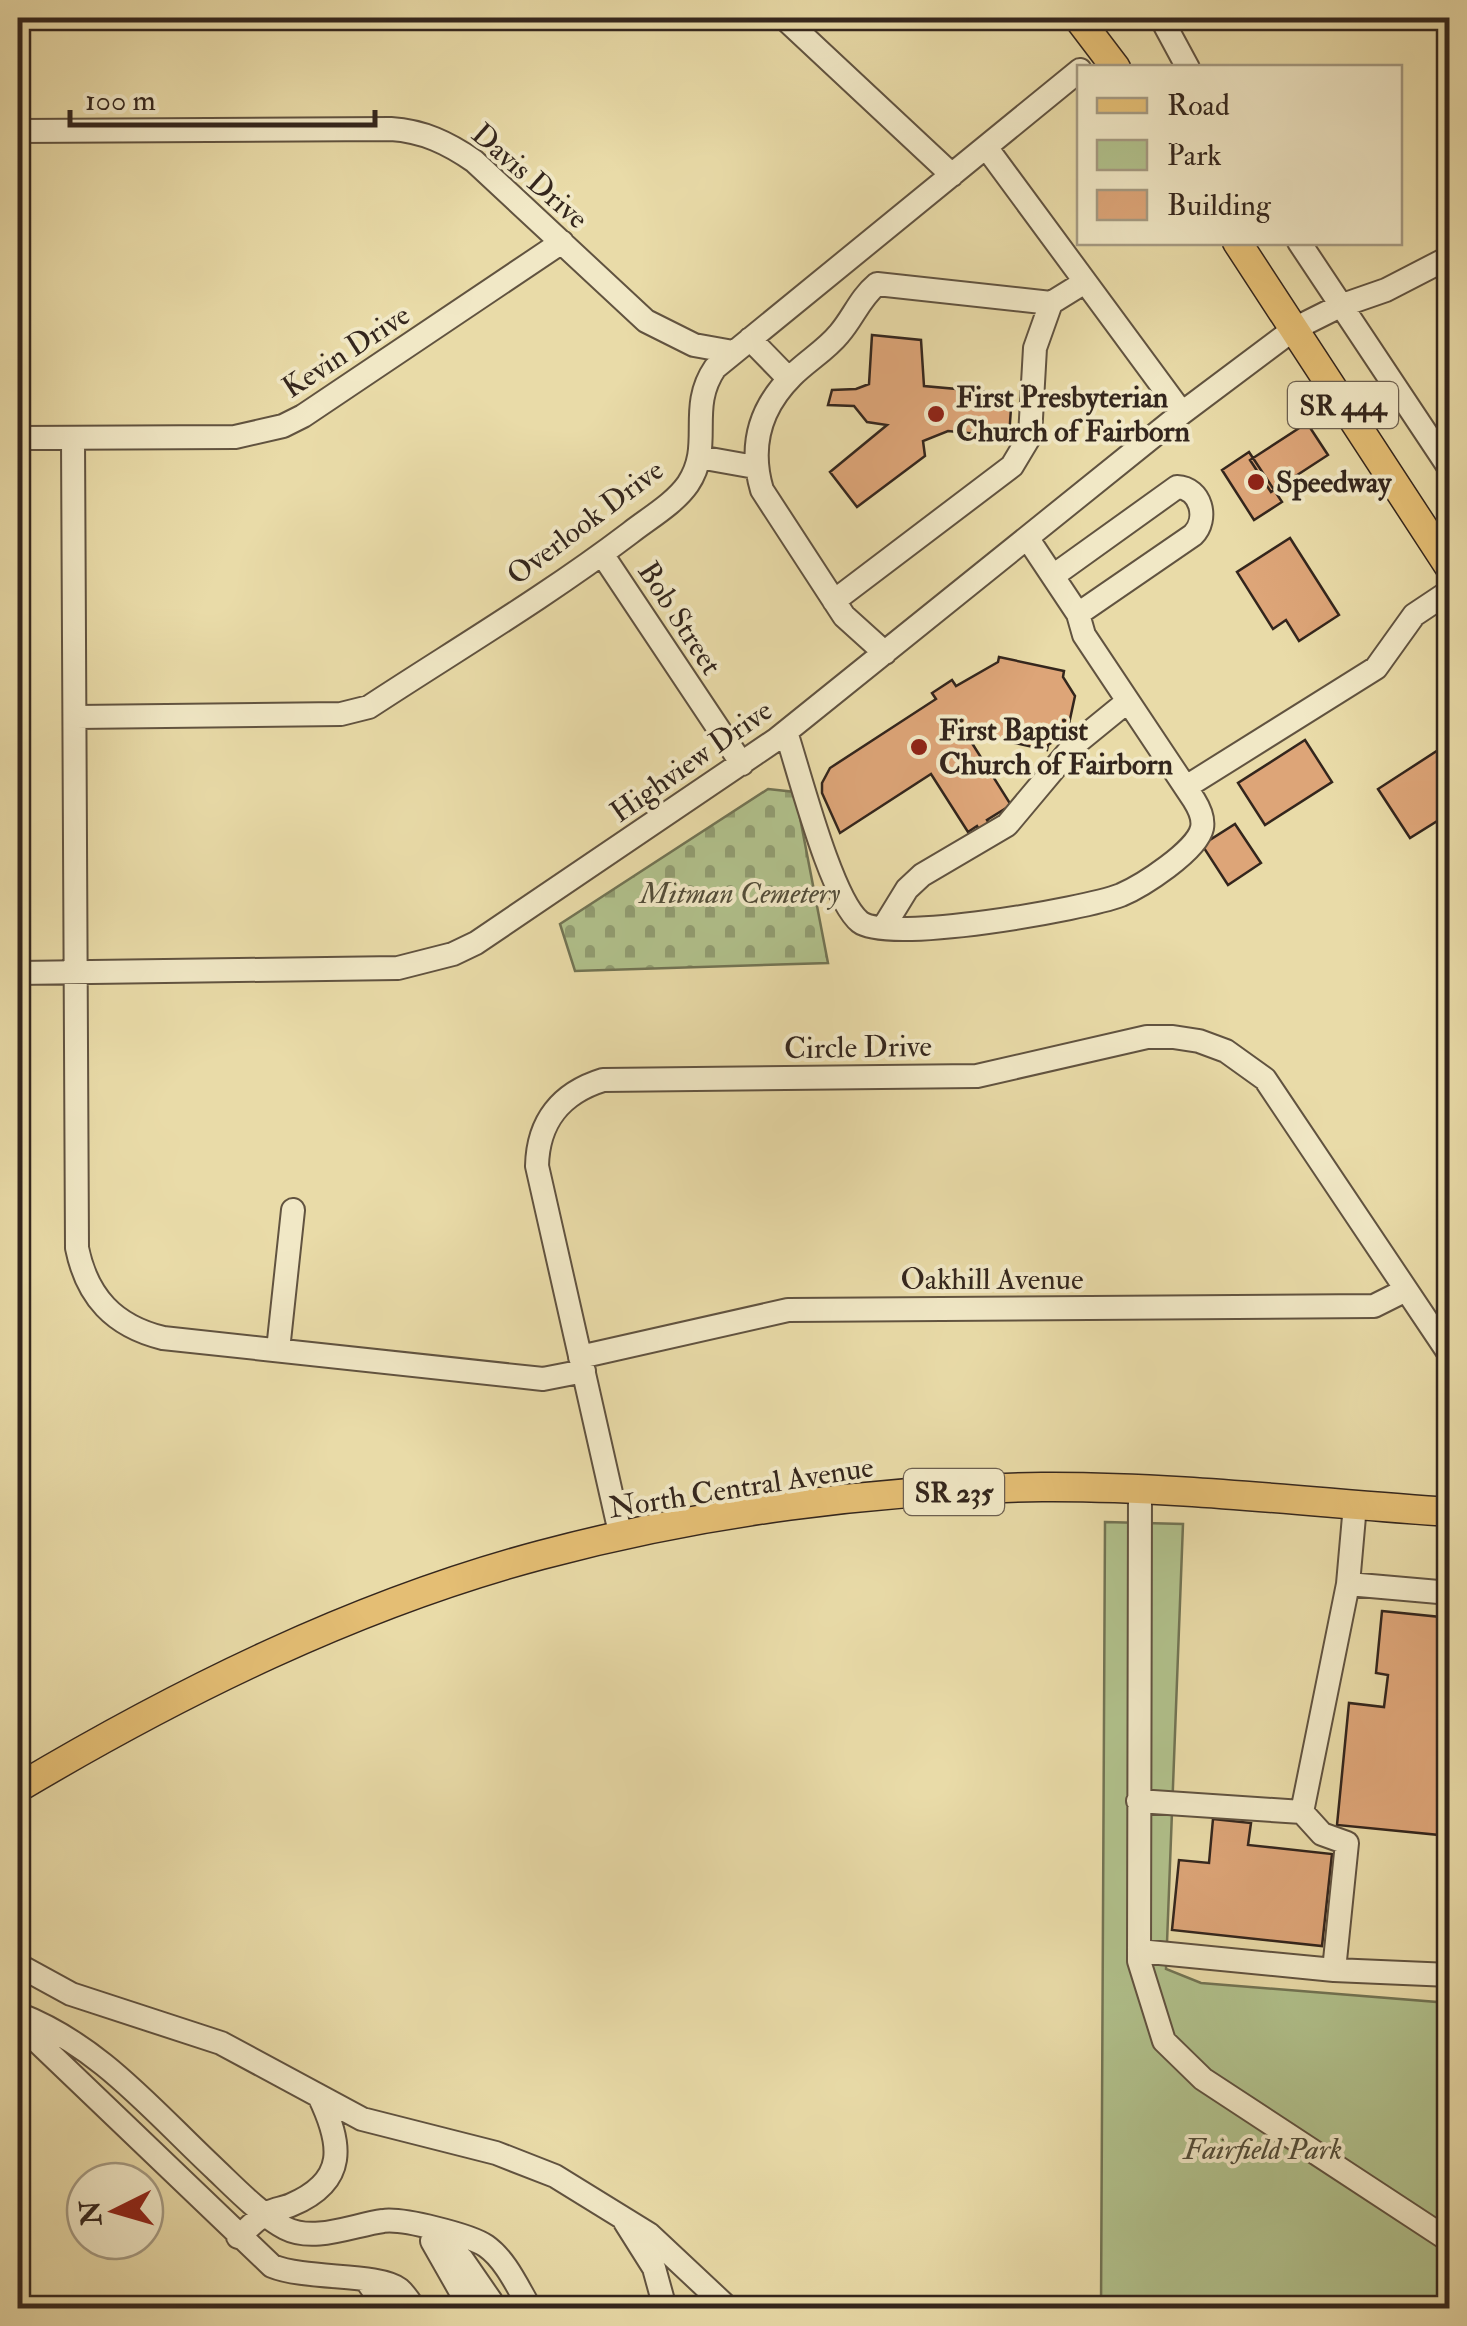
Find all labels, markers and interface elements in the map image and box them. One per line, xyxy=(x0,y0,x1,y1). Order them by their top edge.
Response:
scale bar xyxy=(70,65,375,127)
legend xyxy=(1077,65,1402,245)
text: 100 m xyxy=(85,82,156,119)
text: Road xyxy=(1167,87,1230,124)
street label: Davis Drive xyxy=(464,116,596,237)
text: Park xyxy=(1167,137,1222,174)
text: Building xyxy=(1167,187,1272,224)
street label: Kevin Drive xyxy=(276,297,417,406)
place label: First Presbyterian Church of Fairborn xyxy=(956,379,1191,450)
road number: SR 444 xyxy=(1288,382,1398,428)
marker: First Presbyterian Church of Fairborn xyxy=(925,403,947,425)
street label: Overlook Drive xyxy=(500,452,671,593)
place label: Speedway xyxy=(1276,464,1393,501)
marker: Speedway xyxy=(1245,471,1267,493)
street label: Bob Street xyxy=(629,555,730,682)
street label: Highview Drive xyxy=(603,692,779,831)
place label: First Baptist Church of Fairborn xyxy=(939,712,1174,783)
marker: First Baptist Church of Fairborn xyxy=(908,736,930,758)
park label: Mitman Cemetery xyxy=(638,875,841,912)
street label: Circle Drive xyxy=(784,1028,932,1067)
street label: Oakhill Avenue xyxy=(900,1261,1084,1298)
street label: North Central Avenue xyxy=(606,1448,876,1527)
road number: SR 235 xyxy=(904,1469,1004,1515)
park label: Fairfield Park xyxy=(1182,2131,1342,2168)
north arrow xyxy=(65,2161,165,2261)
text: N xyxy=(73,2198,110,2228)

